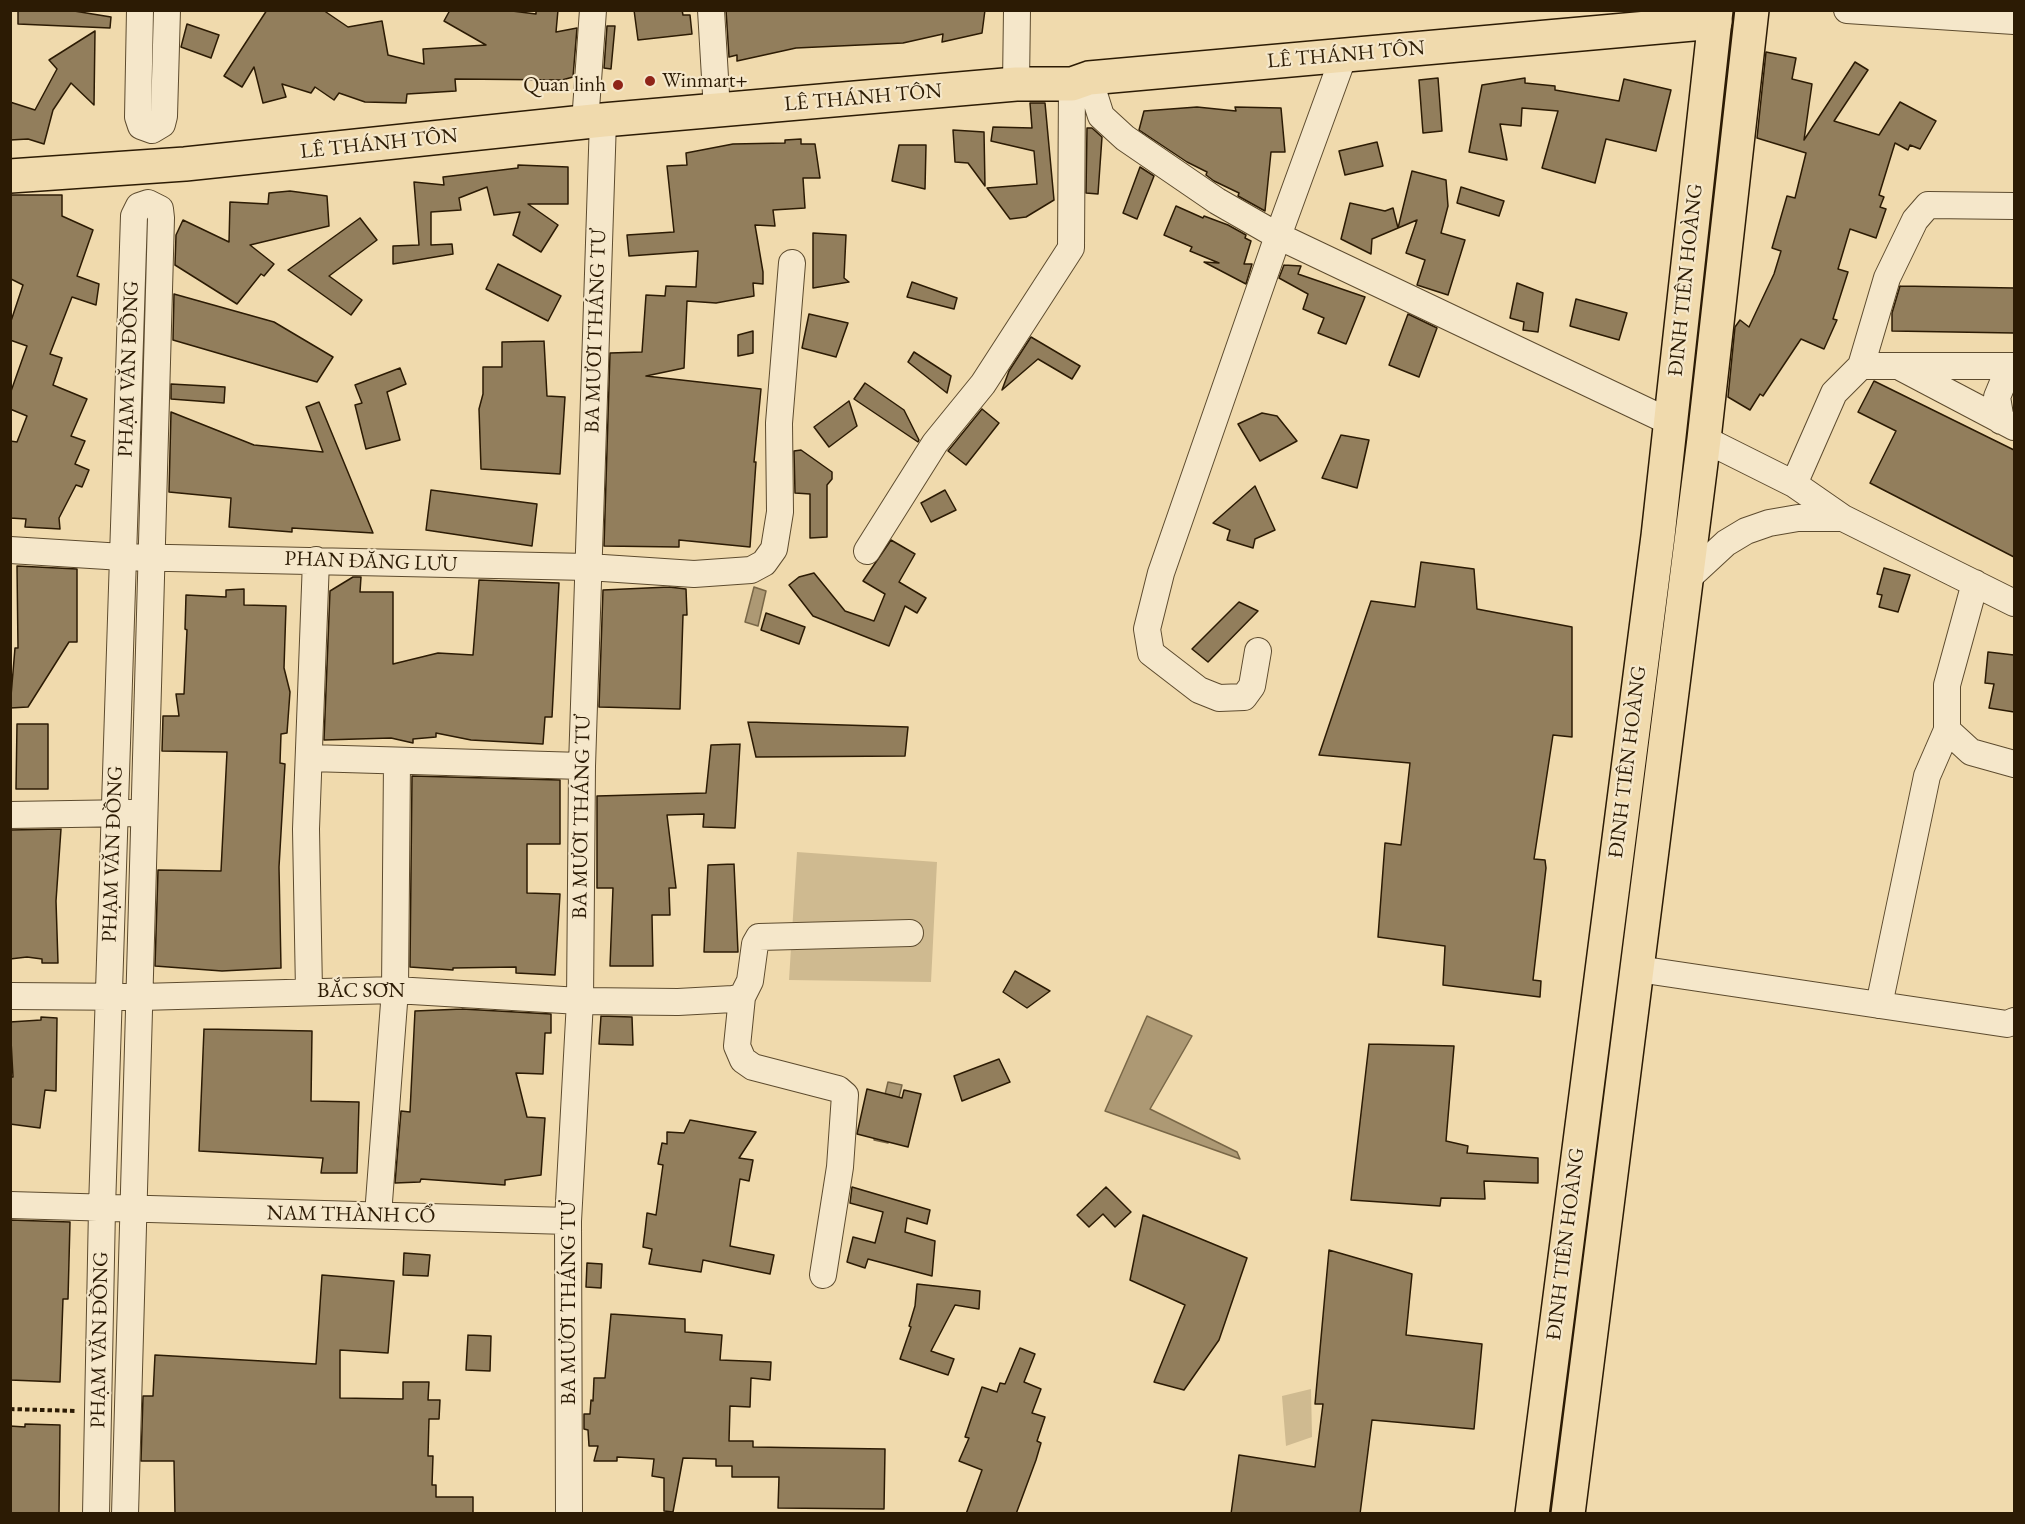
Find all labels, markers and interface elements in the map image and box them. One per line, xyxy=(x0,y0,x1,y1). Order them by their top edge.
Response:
street label: LÊ THÁNH TÔN xyxy=(1266,36,1426,74)
place label: Winmart+ xyxy=(662,68,748,94)
place label: Quan linh xyxy=(523,72,606,98)
marker: Winmart+ xyxy=(643,74,657,88)
marker: Quan linh xyxy=(611,78,625,92)
street label: LÊ THÁNH TÔN xyxy=(783,79,943,117)
street label: LÊ THÁNH TÔN xyxy=(299,123,459,165)
street label: ĐINH TIÊN HOÀNG xyxy=(1663,182,1709,378)
street label: BA MƯƠI THÁNG TƯ xyxy=(580,229,612,433)
street label: PHẠM VĂN ĐỒNG xyxy=(113,280,145,458)
street label: PHAN ĐĂNG LƯU xyxy=(284,546,458,578)
street label: ĐINH TIÊN HOÀNG xyxy=(1604,664,1652,860)
street label: BA MƯƠI THÁNG TƯ xyxy=(568,715,596,919)
street label: PHẠM VĂN ĐỒNG xyxy=(97,765,129,943)
street label: BẮC SƠN xyxy=(317,978,405,1004)
street label: ĐINH TIÊN HOÀNG xyxy=(1542,1146,1590,1342)
street label: NAM THÀNH CỔ xyxy=(266,1201,436,1229)
street label: BA MƯƠI THÁNG TƯ xyxy=(556,1201,582,1405)
street label: PHẠM VĂN ĐỒNG xyxy=(86,1251,114,1429)

